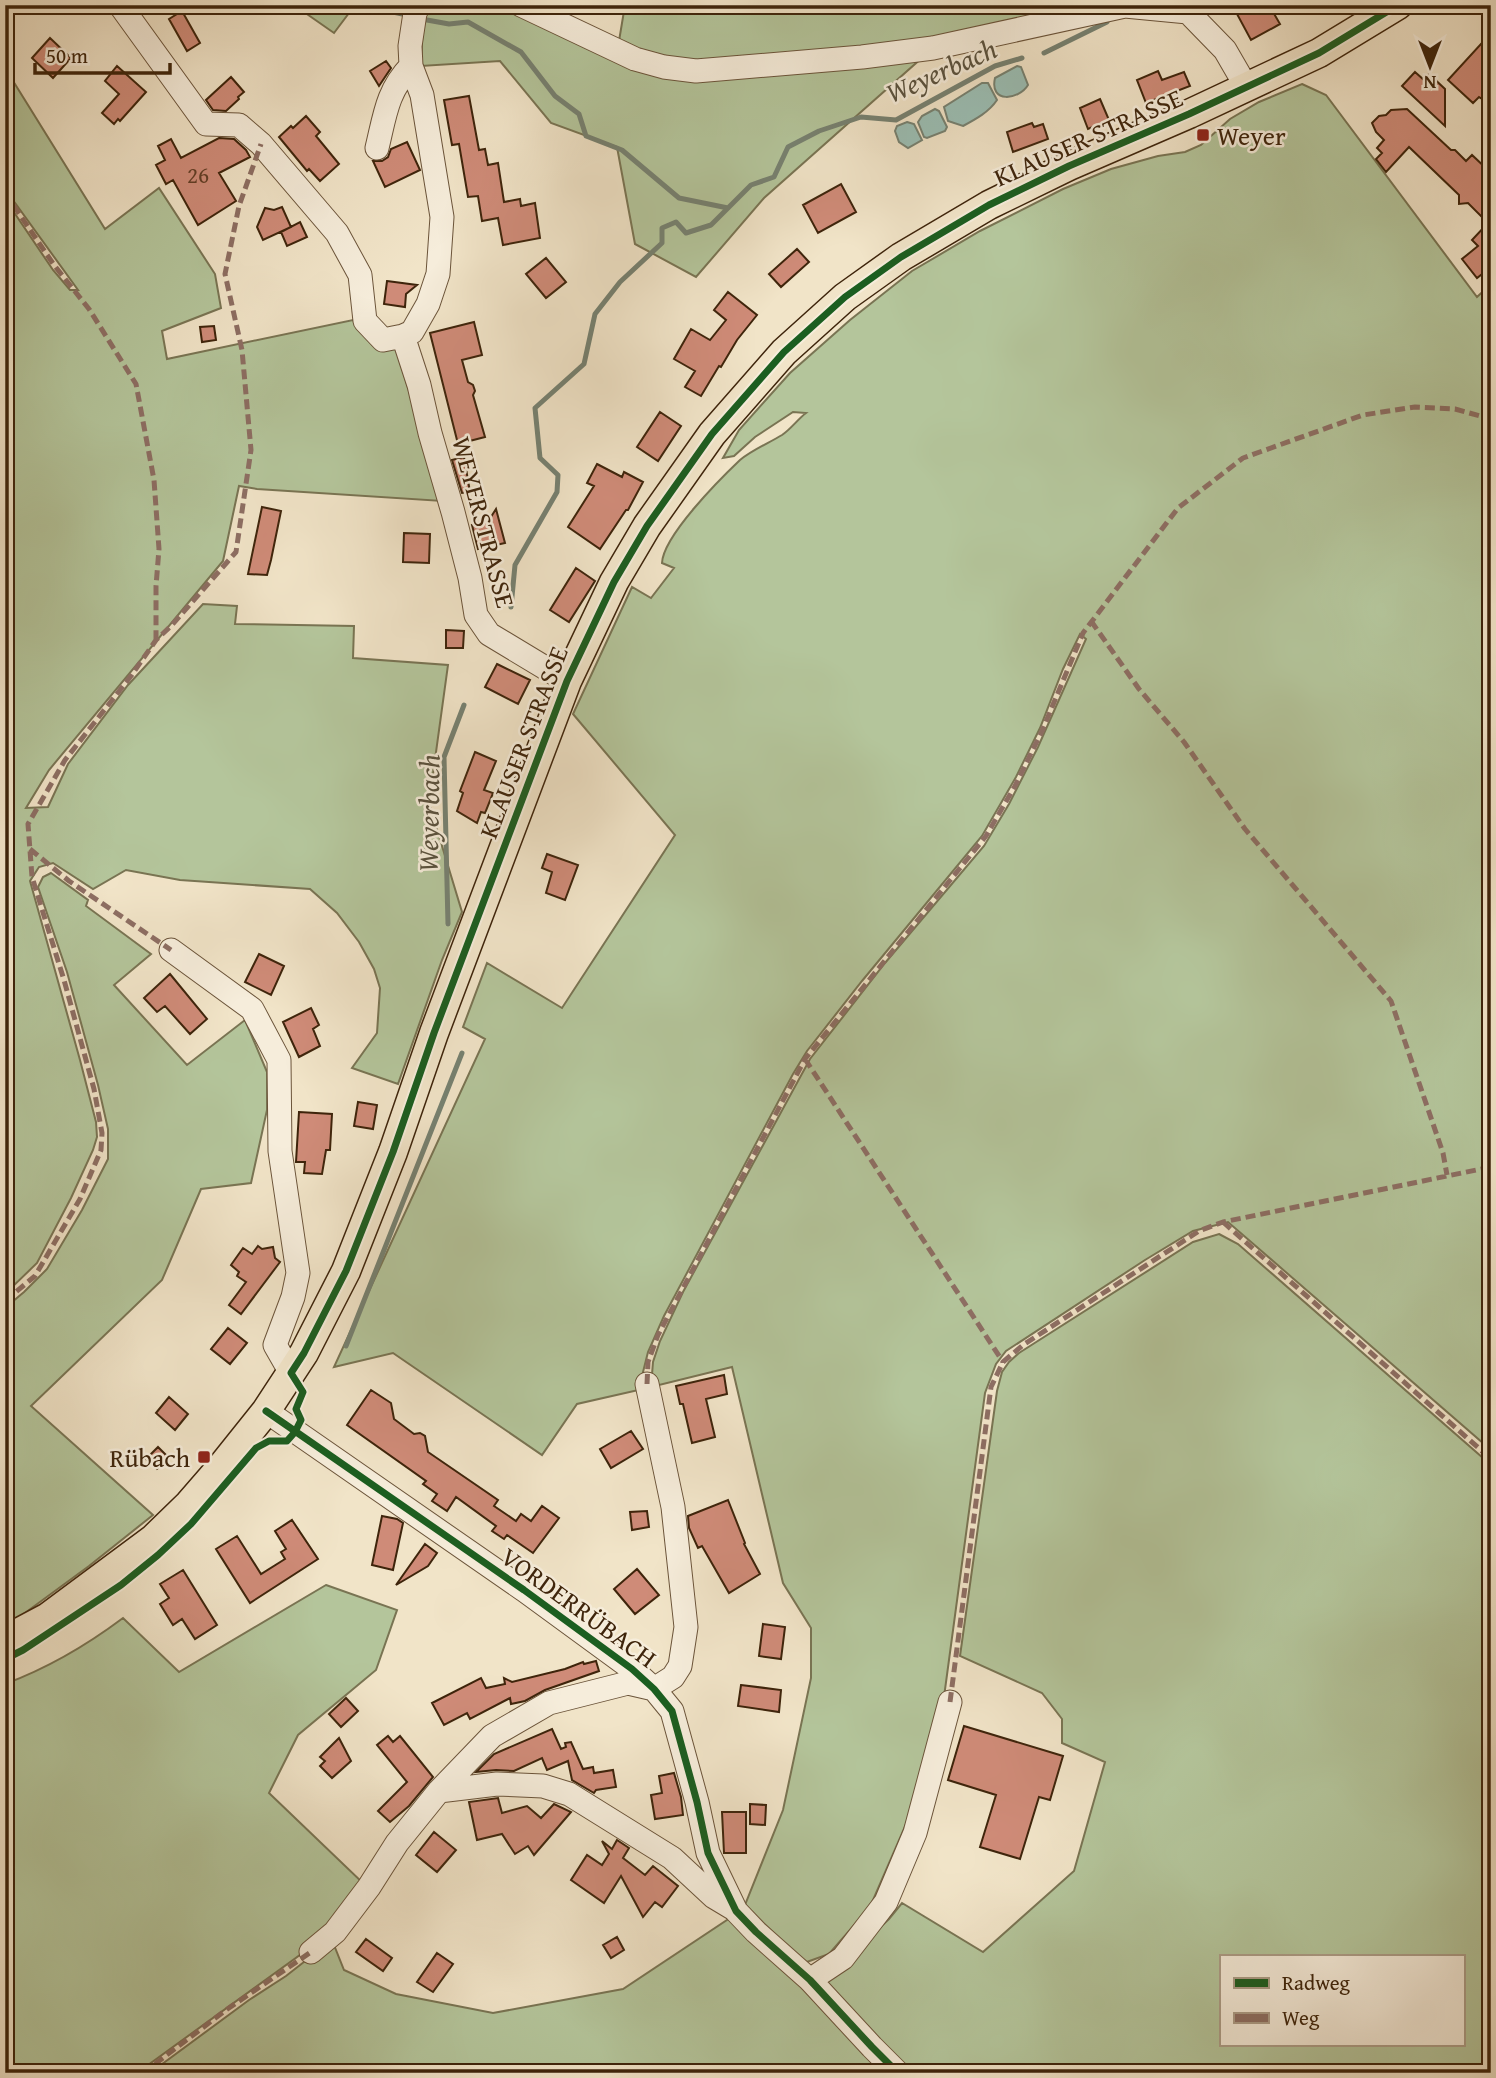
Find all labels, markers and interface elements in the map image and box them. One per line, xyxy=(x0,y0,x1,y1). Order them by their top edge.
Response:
water label: Weyerbach xyxy=(879,27,1003,113)
scale bar xyxy=(35,32,170,76)
north arrow xyxy=(1394,32,1464,102)
text: 50 m xyxy=(46,40,88,71)
text: N xyxy=(1423,69,1436,97)
street label: KLAUSER STRASSE xyxy=(987,78,1189,196)
place label: Weyer xyxy=(1217,116,1286,155)
marker: Weyer xyxy=(1195,127,1211,143)
house number: 26 xyxy=(187,158,209,191)
street label: WEYERSTRASSE xyxy=(442,432,526,612)
street label: KLAUSER STRASSE xyxy=(468,640,578,844)
water label: Weyerbach xyxy=(406,754,450,872)
place label: Rübach xyxy=(109,1438,190,1477)
marker: Rübach xyxy=(196,1449,212,1465)
street label: VORDERRÜBACH xyxy=(493,1537,665,1677)
legend xyxy=(1220,1955,1464,2046)
text: Radweg xyxy=(1282,1967,1351,1998)
text: Weg xyxy=(1282,2002,1320,2033)

